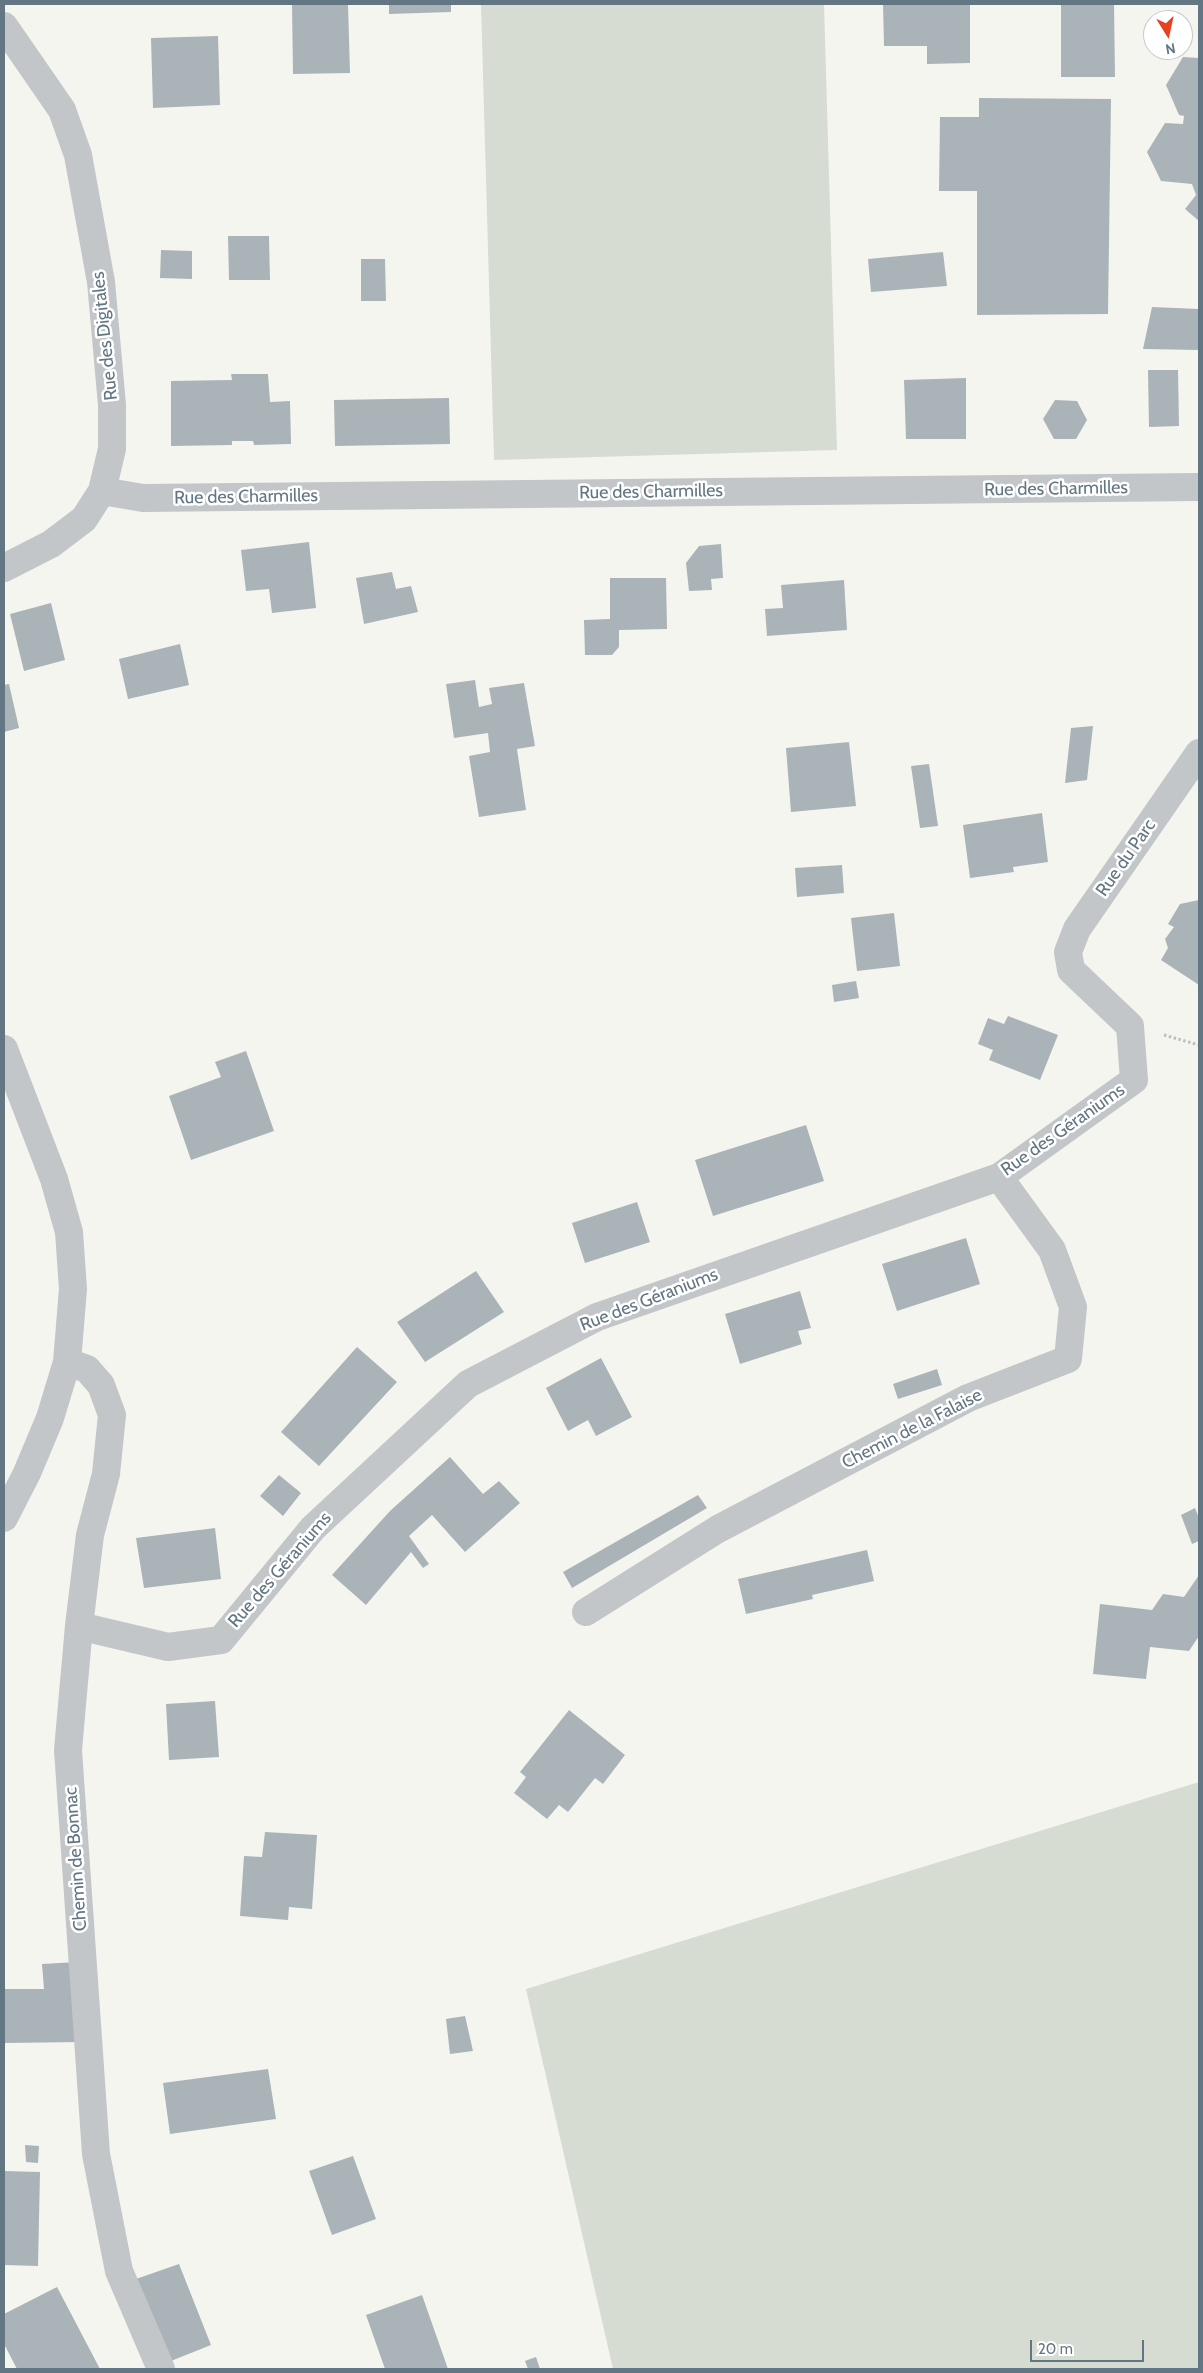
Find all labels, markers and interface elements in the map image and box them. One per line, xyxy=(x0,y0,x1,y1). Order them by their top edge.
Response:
north arrow xyxy=(1143,10,1193,60)
text: N xyxy=(1164,39,1177,59)
street label: Rue des Digitales xyxy=(87,270,123,402)
street label: Rue des Charmilles xyxy=(984,477,1128,501)
street label: Rue des Charmilles xyxy=(579,480,723,504)
street label: Rue des Charmilles xyxy=(174,485,318,509)
street label: Rue du Parc xyxy=(1092,815,1160,901)
street label: Rue des Géraniums xyxy=(997,1079,1129,1181)
street label: Rue des Géraniums xyxy=(577,1264,721,1336)
street label: Chemin de la Falaise xyxy=(838,1384,986,1474)
street label: Rue des Géraniums xyxy=(224,1508,336,1632)
street label: Chemin de Bonnac xyxy=(60,1786,92,1932)
scale bar xyxy=(1033,2330,1147,2362)
text: 20 m xyxy=(1038,2340,1073,2358)

